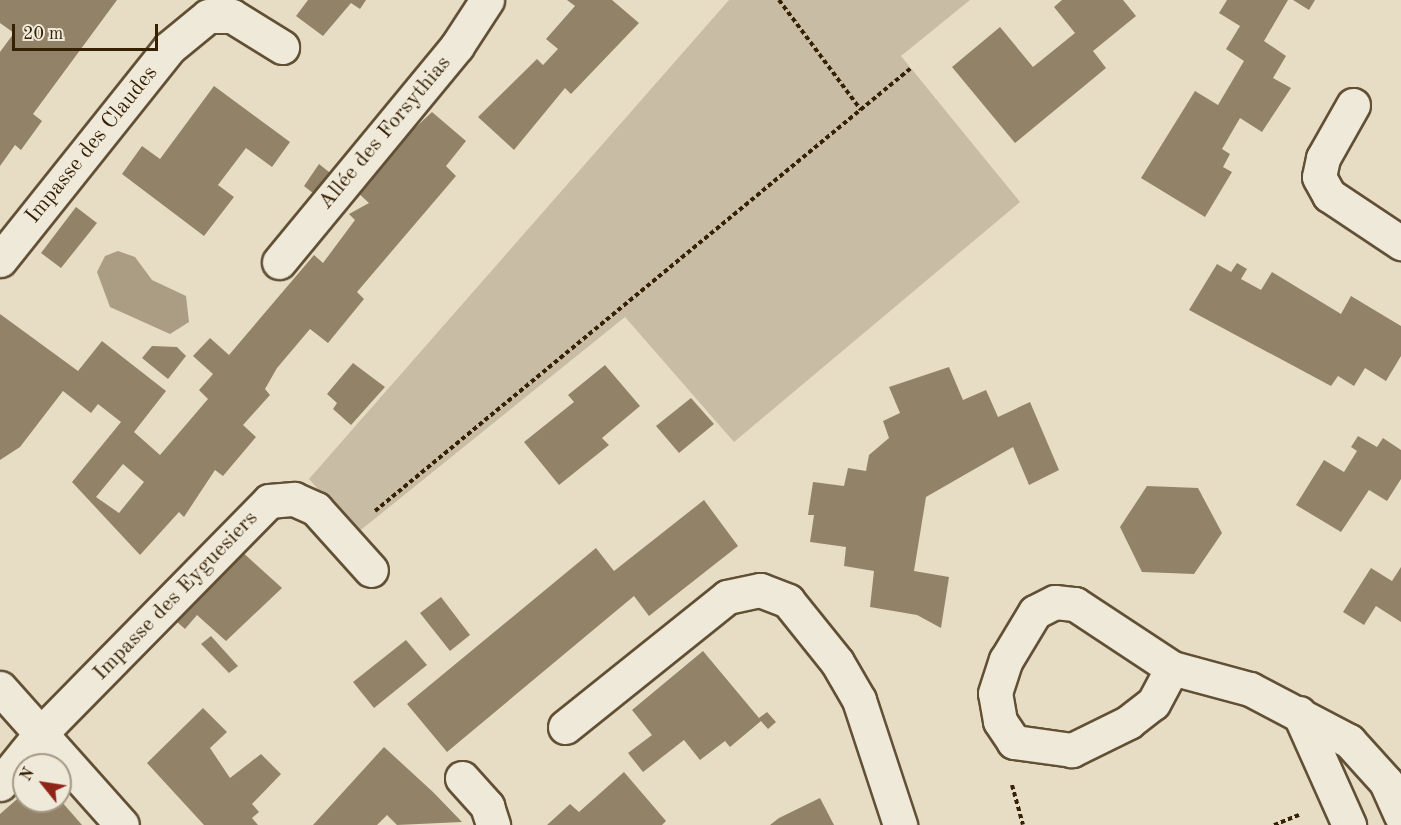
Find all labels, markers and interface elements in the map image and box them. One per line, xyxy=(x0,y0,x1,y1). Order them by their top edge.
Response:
scale bar xyxy=(15,12,160,50)
text: 20 m xyxy=(23,25,63,43)
street label: Allée des Forsythias xyxy=(313,51,457,215)
street label: Impasse des Claudes xyxy=(20,61,164,229)
street label: Impasse des Eyguesiers xyxy=(88,506,264,686)
north arrow xyxy=(12,753,72,813)
text: N xyxy=(18,766,38,784)

